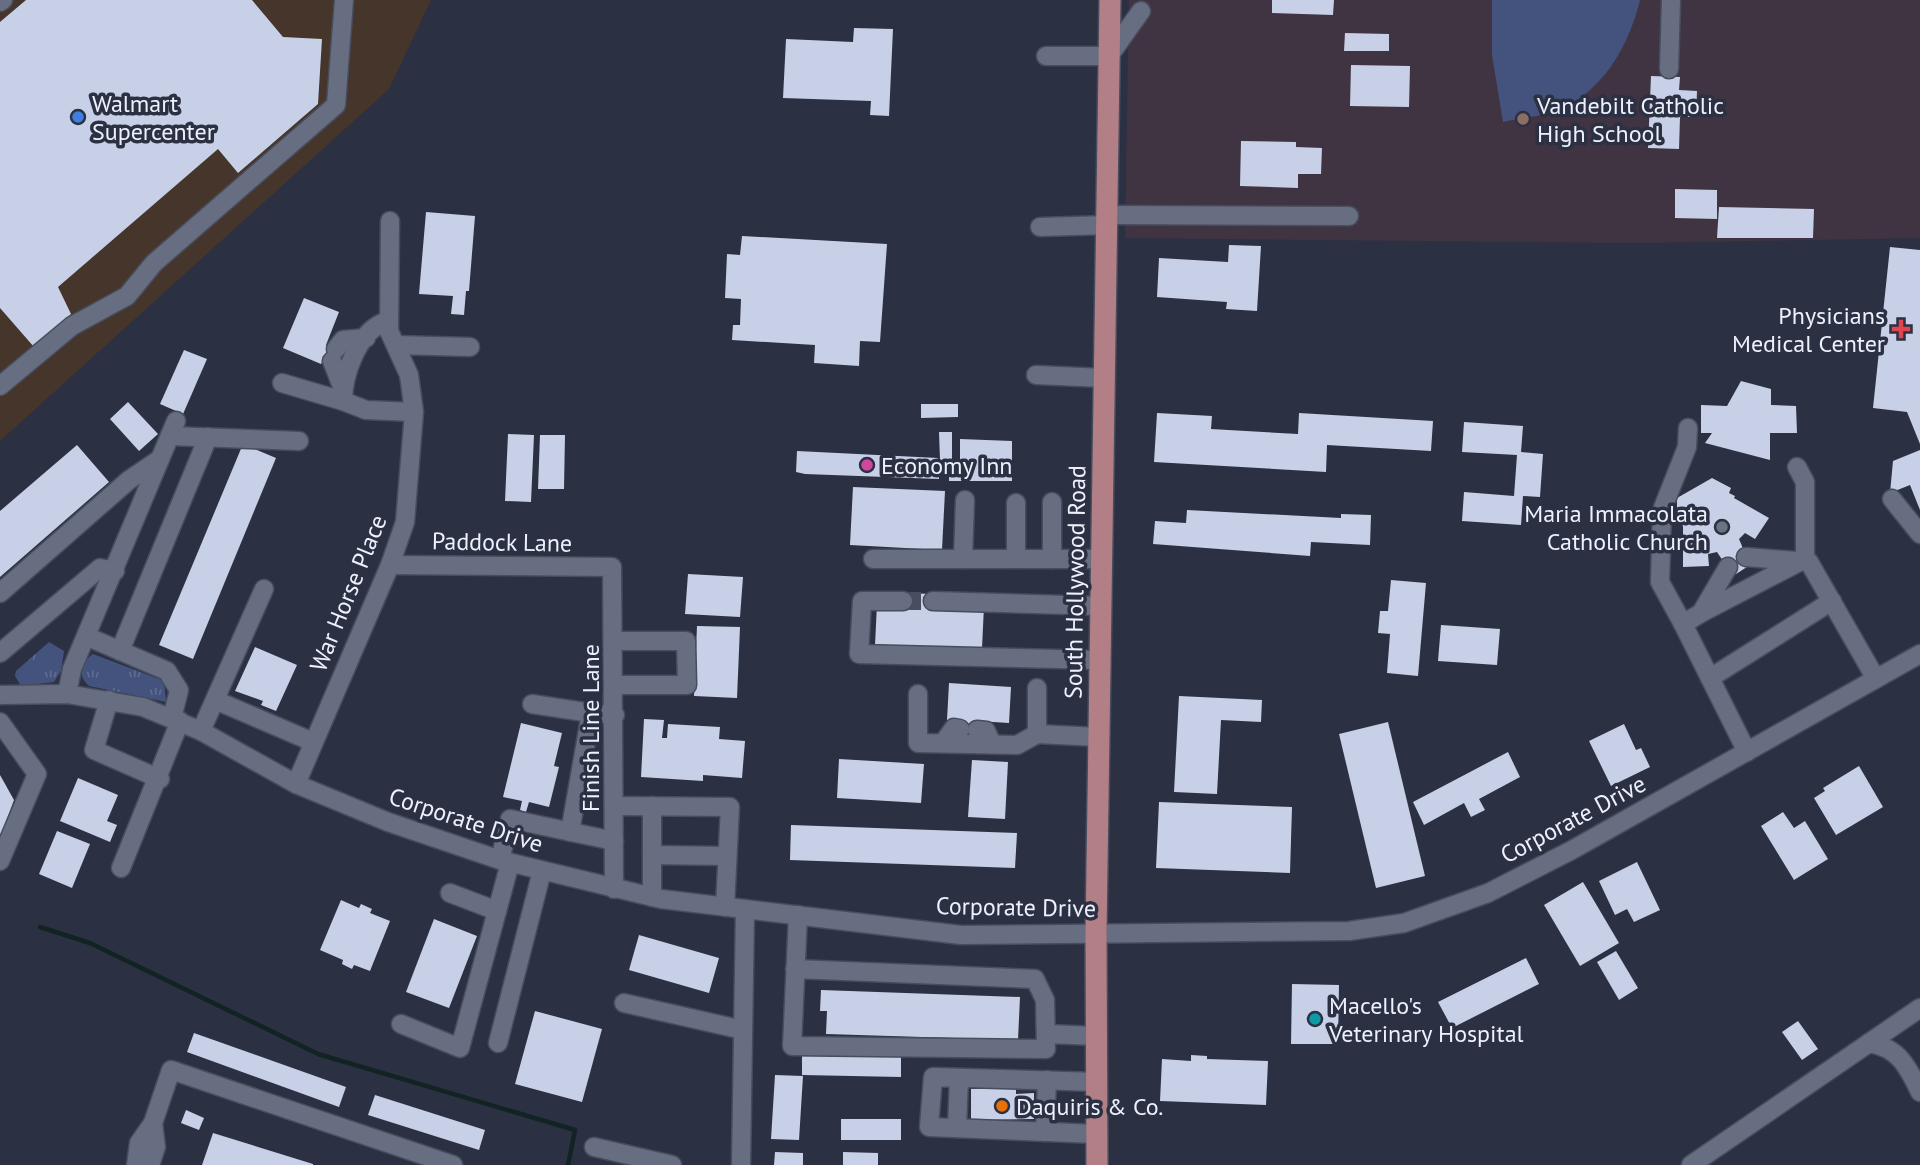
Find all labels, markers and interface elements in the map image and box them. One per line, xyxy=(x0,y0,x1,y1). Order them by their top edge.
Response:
place label: Walmart Supercenter xyxy=(92,88,215,147)
place label: Vandebilt Catholic High School xyxy=(1536,90,1724,149)
marker: Walmart Supercenter xyxy=(70,109,86,125)
marker: Vandebilt Catholic High School xyxy=(1515,111,1531,127)
place label: Physicians Medical Center xyxy=(1732,300,1885,359)
marker: Physicians Medical Center xyxy=(1891,319,1911,339)
place label: Economy Inn xyxy=(881,450,1012,481)
marker: Economy Inn xyxy=(859,457,875,473)
street label: South Hollywood Road xyxy=(1057,465,1093,699)
place label: Maria Immacolata Catholic Church xyxy=(1524,498,1708,557)
street label: War Horse Place xyxy=(303,510,393,676)
marker: Maria Immacolata Catholic Church xyxy=(1714,519,1730,535)
street label: Paddock Lane xyxy=(432,525,572,559)
street label: Finish Line Lane xyxy=(575,644,606,812)
street label: Corporate Drive xyxy=(1495,768,1651,870)
street label: Corporate Drive xyxy=(385,781,547,859)
street label: Corporate Drive xyxy=(936,890,1096,924)
place label: Macello's Veterinary Hospital xyxy=(1328,990,1524,1049)
marker: Macello's Veterinary Hospital xyxy=(1307,1011,1323,1027)
place label: Daquiris & Co. xyxy=(1016,1091,1163,1122)
marker: Daquiris & Co. xyxy=(994,1098,1010,1114)

